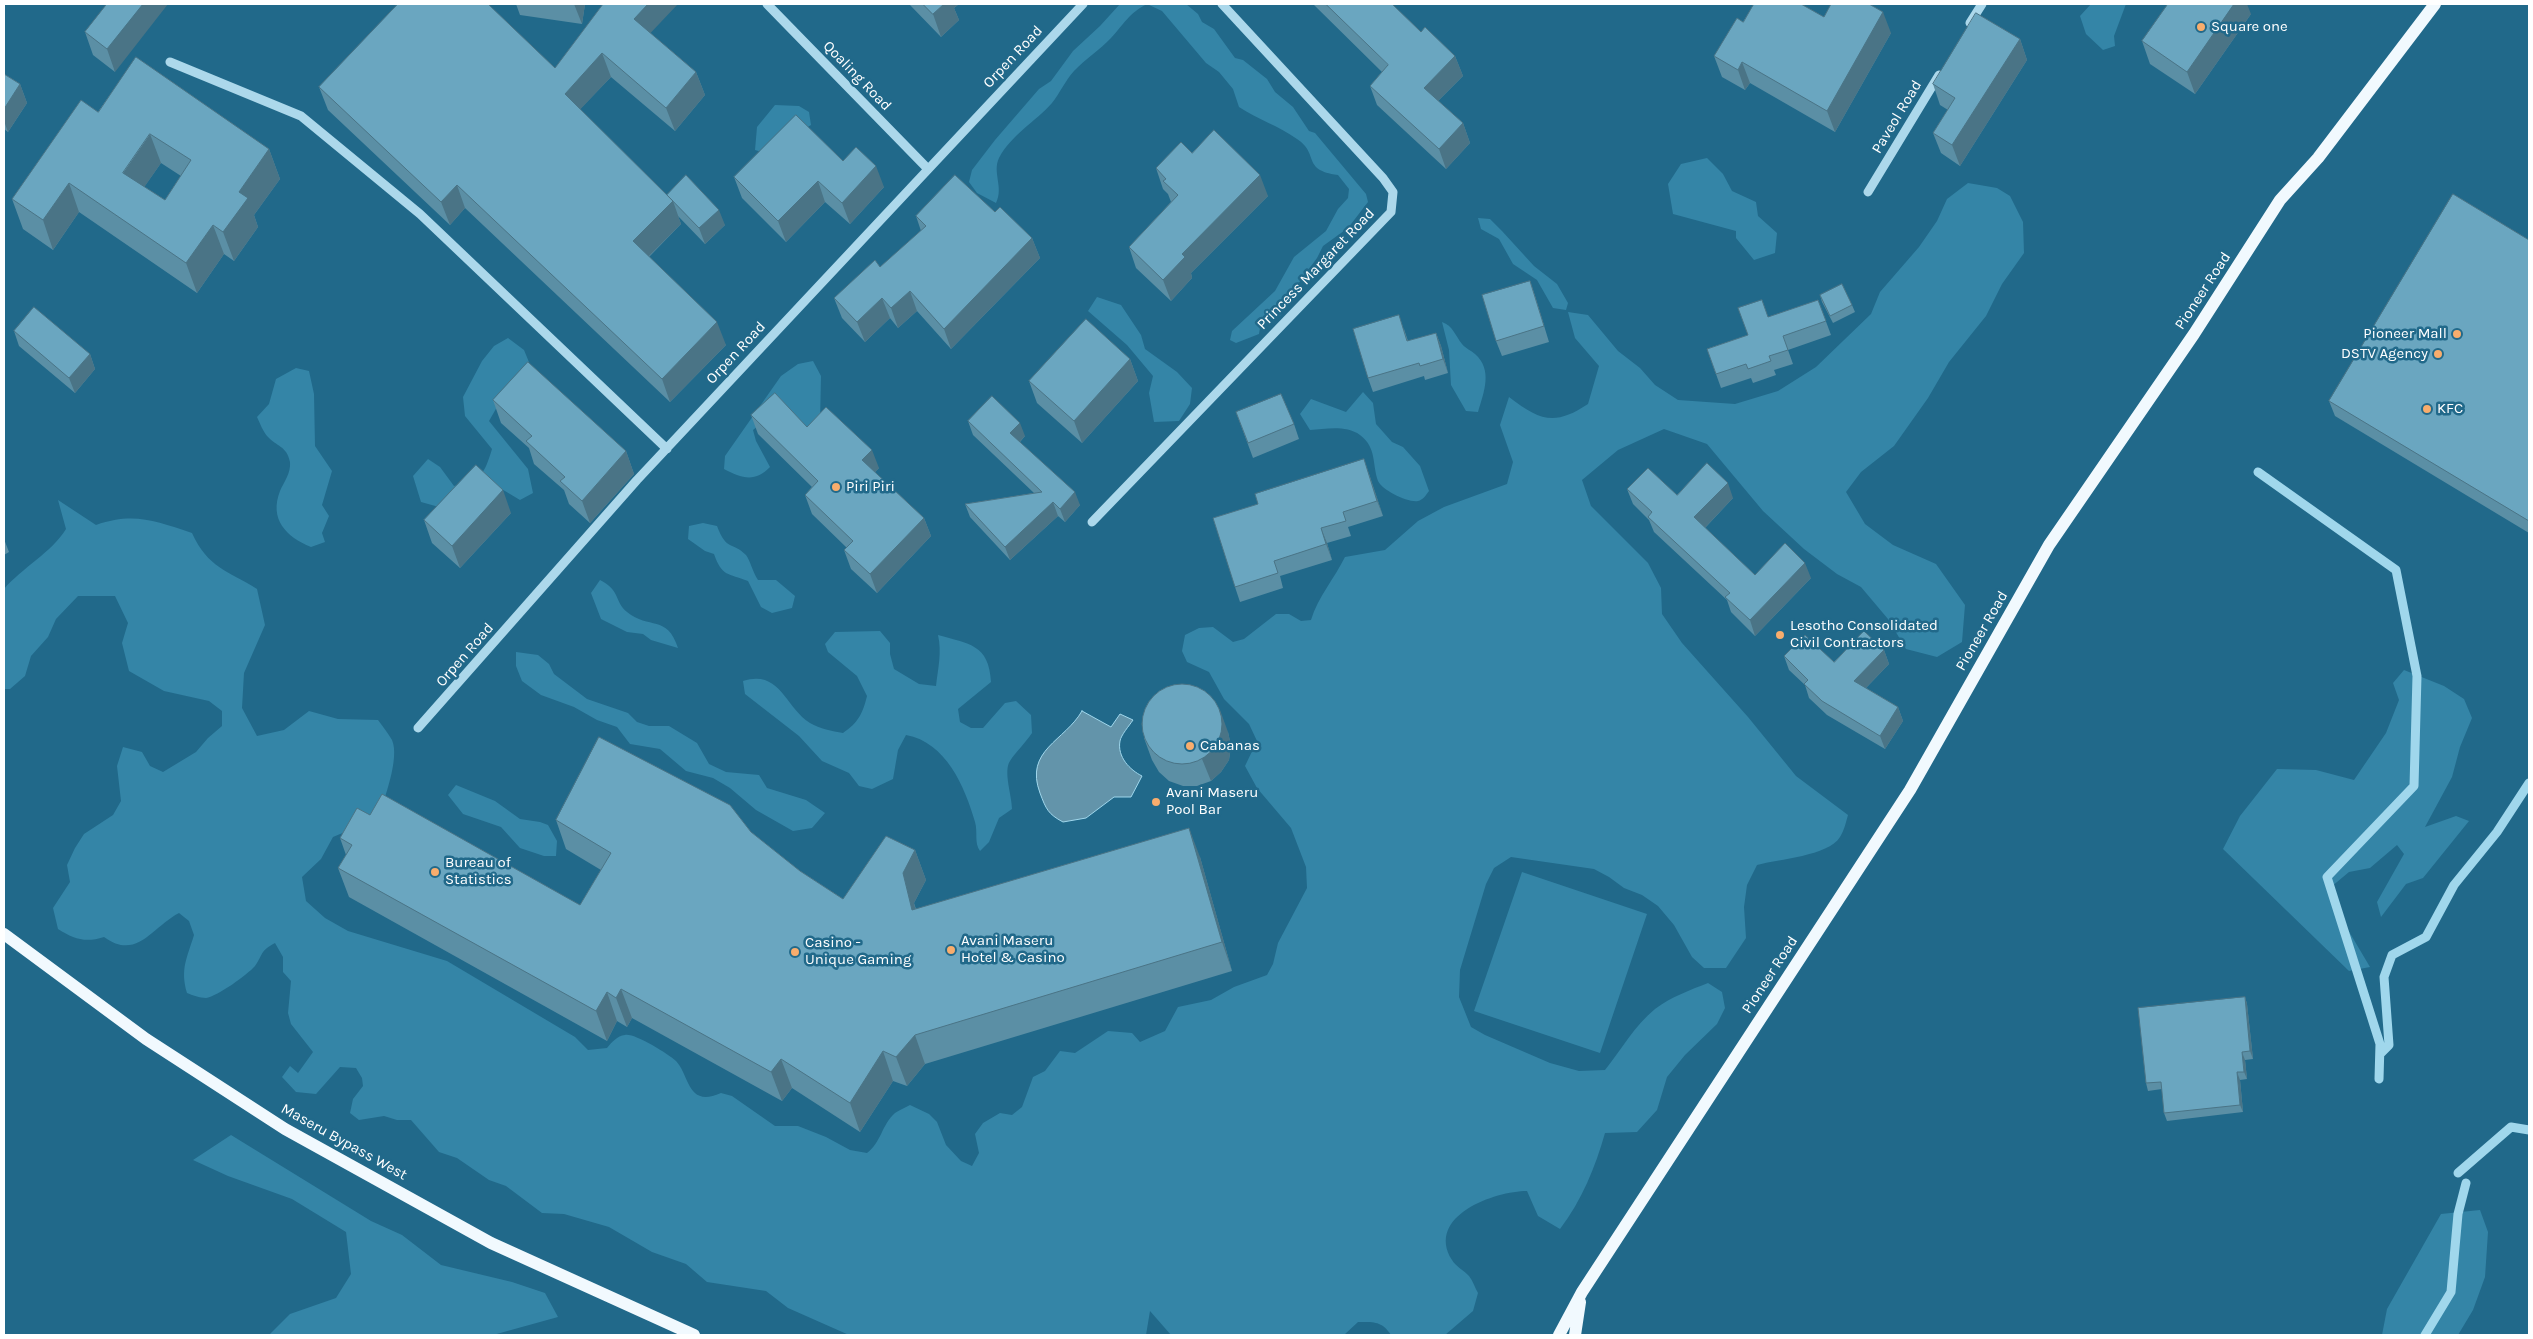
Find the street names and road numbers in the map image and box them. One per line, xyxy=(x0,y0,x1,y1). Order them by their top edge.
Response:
street label: Orpen Road xyxy=(980,22,1046,92)
street label: Qoaling Road xyxy=(819,37,895,115)
street label: Paveol Road xyxy=(1868,77,1926,157)
street label: Princess Margaret Road xyxy=(1253,205,1379,333)
street label: Pioneer Road xyxy=(2171,249,2235,333)
street label: Orpen Road xyxy=(703,318,769,388)
street label: Pioneer Road xyxy=(1952,588,2012,674)
street label: Orpen Road xyxy=(432,619,498,691)
street label: Pioneer Road xyxy=(1738,933,1802,1017)
street label: Maseru Bypass West xyxy=(278,1100,410,1184)

